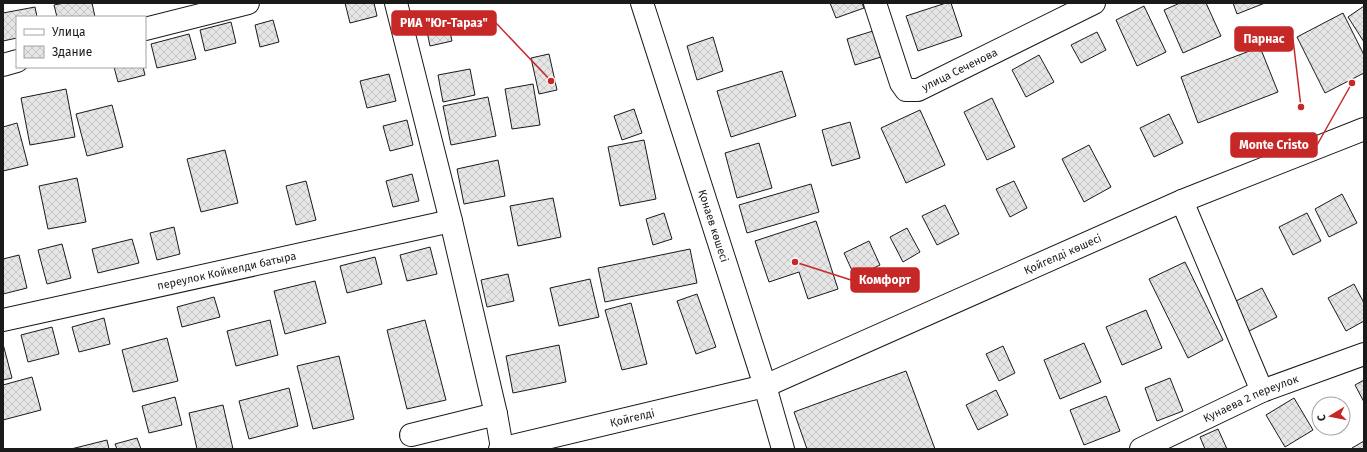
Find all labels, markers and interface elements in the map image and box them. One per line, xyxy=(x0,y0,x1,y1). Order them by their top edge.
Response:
callout: РИА "Юг-Тараз" xyxy=(392,11,496,35)
legend xyxy=(16,16,146,68)
text: РИА "Юг-Тараз" xyxy=(400,16,488,30)
text: Улица xyxy=(52,25,86,39)
callout: Парнас xyxy=(1235,27,1293,51)
text: Парнас xyxy=(1243,32,1285,46)
text: Здание xyxy=(52,45,92,59)
street label: улица Сеченова xyxy=(920,46,1000,94)
callout: Monte Cristo xyxy=(1231,133,1317,157)
text: Monte Cristo xyxy=(1239,138,1309,152)
street label: Қонаев көшесі xyxy=(695,188,731,264)
street label: Қойгелді көшесі xyxy=(1022,232,1104,277)
street label: переулок Койкелди батыра xyxy=(156,249,298,293)
callout: Комфорт xyxy=(851,268,919,292)
text: Комфорт xyxy=(859,273,911,287)
street label: Кунаева 2 переулок xyxy=(1201,372,1300,425)
north arrow xyxy=(1311,396,1351,436)
street label: Қойгелді xyxy=(609,406,656,430)
text: С xyxy=(1315,413,1329,422)

